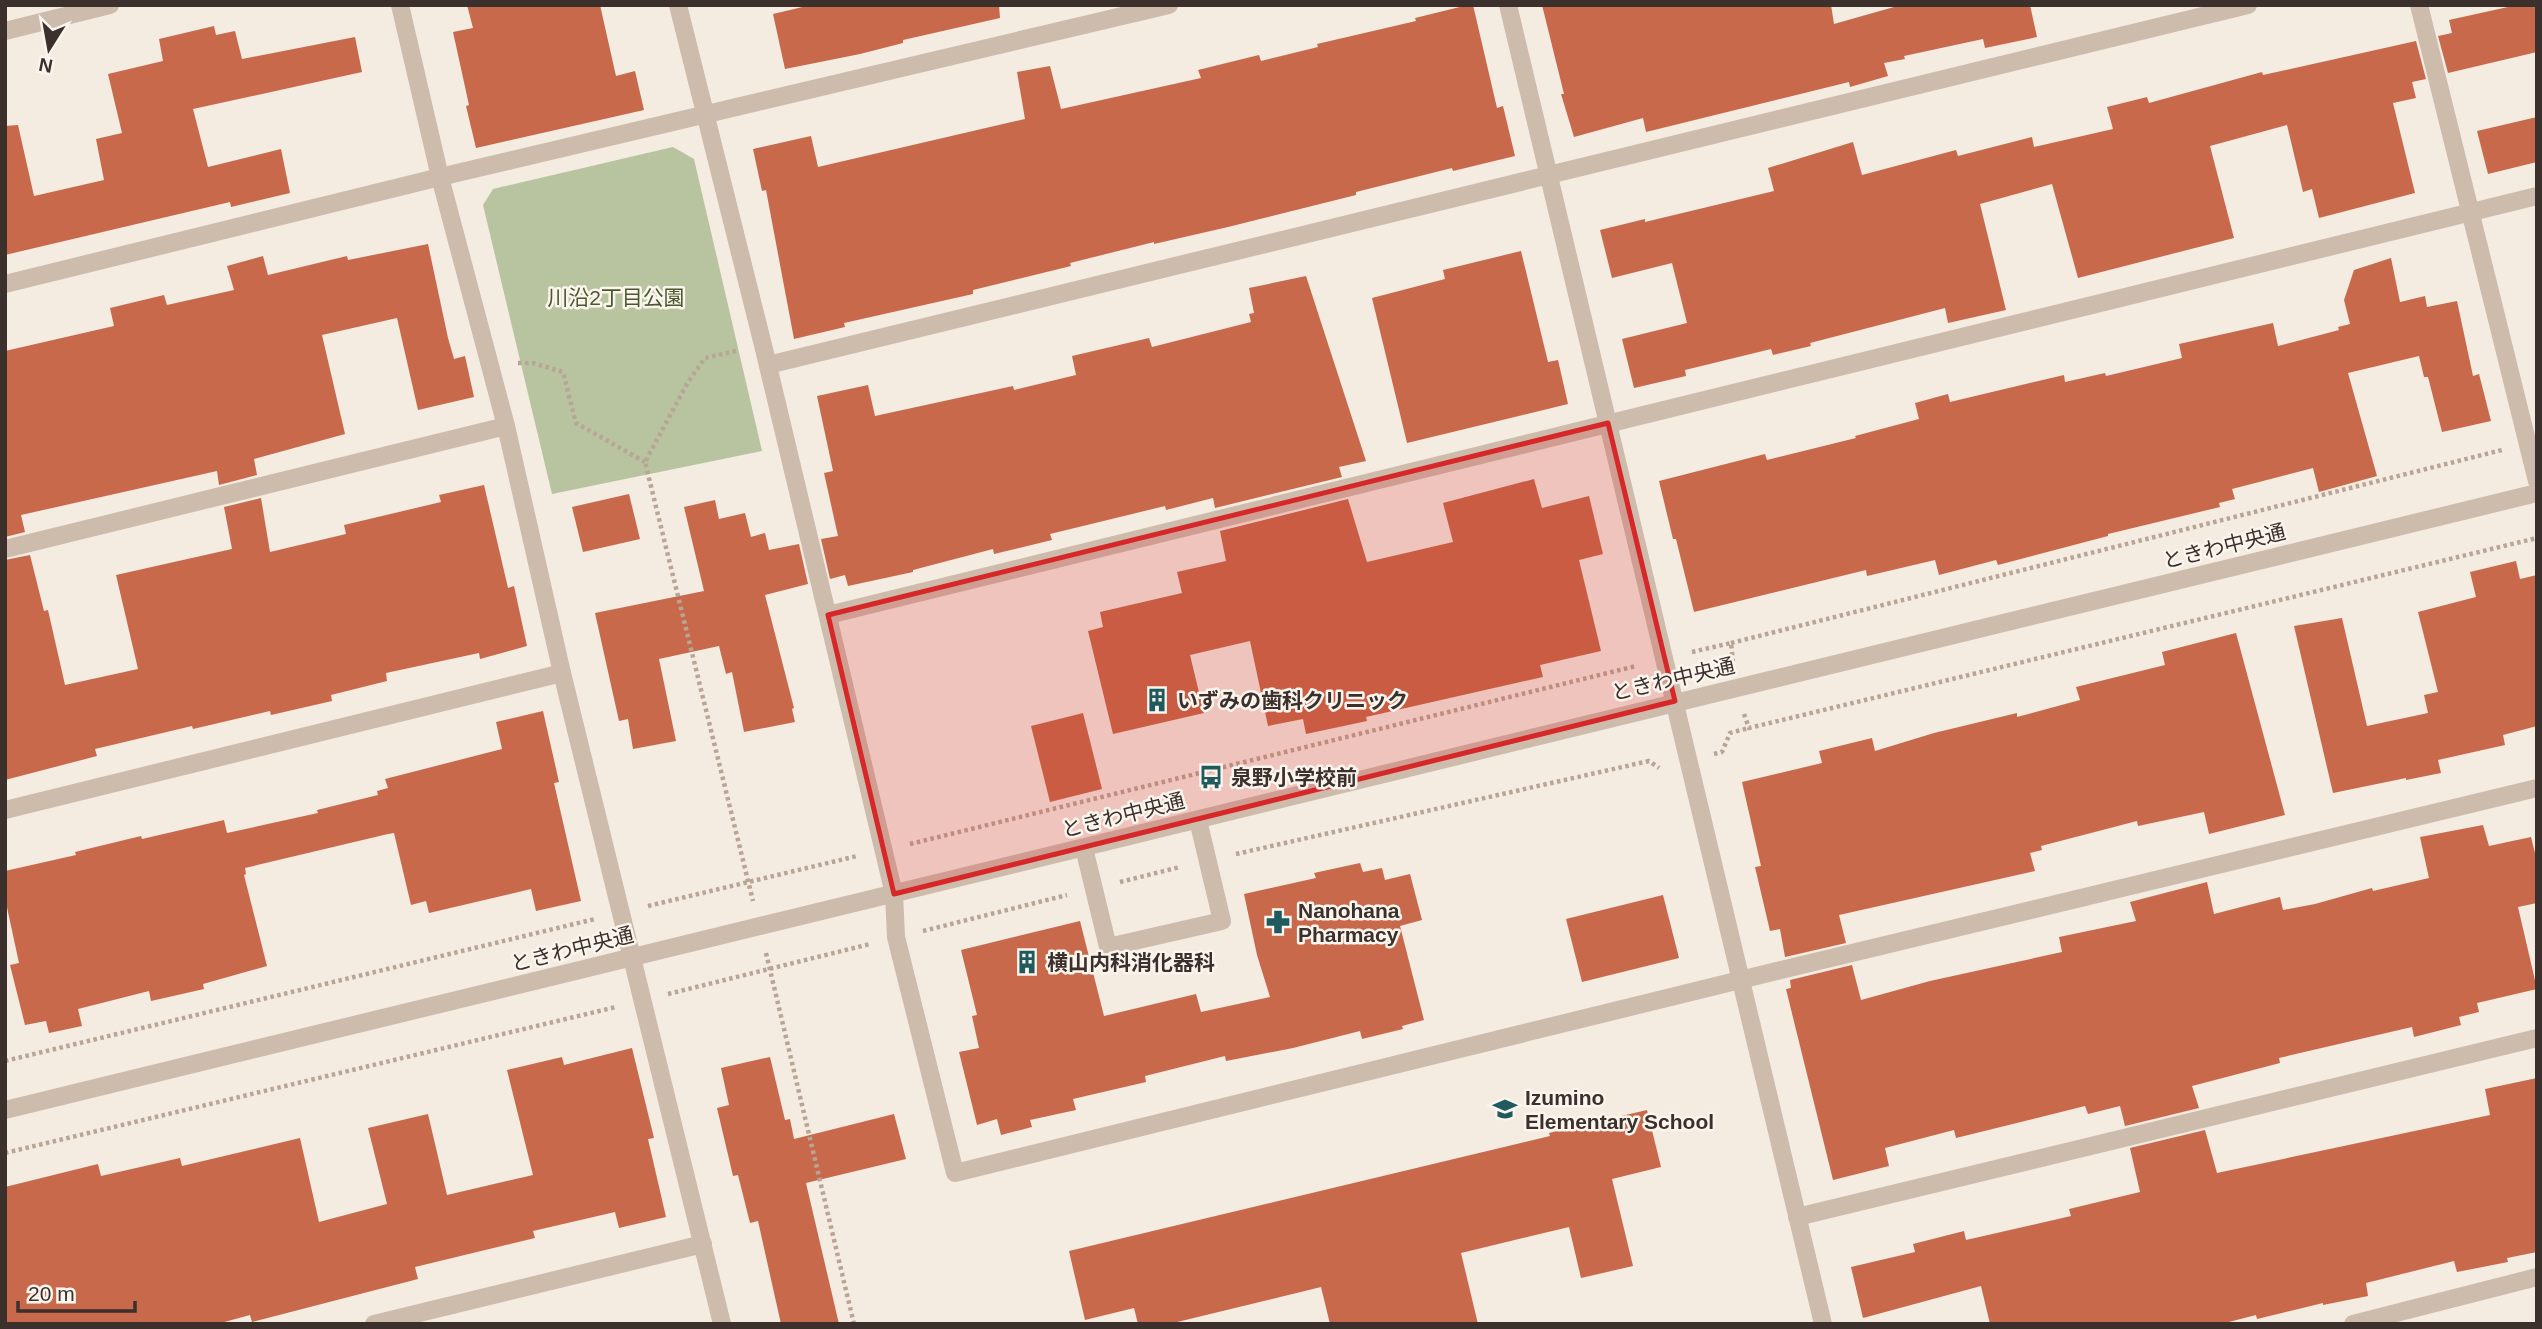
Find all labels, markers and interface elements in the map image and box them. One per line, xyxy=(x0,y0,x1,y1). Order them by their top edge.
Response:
north arrow xyxy=(14,14,84,84)
text: N xyxy=(37,54,55,77)
park label: 川沿2丁目公園 xyxy=(547,286,685,309)
street label: ときわ中央通 xyxy=(2160,520,2288,572)
street label: ときわ中央通 xyxy=(1609,654,1737,704)
building icon: いずみの歯科クリニック xyxy=(1143,686,1171,714)
place label: いずみの歯科クリニック xyxy=(1177,689,1408,712)
bus stop icon: 泉野小学校前 xyxy=(1197,763,1225,791)
place label: 泉野小学校前 xyxy=(1231,766,1357,789)
street label: ときわ中央通 xyxy=(1059,789,1187,841)
place label: Nanohana Pharmacy xyxy=(1298,899,1400,946)
pharmacy icon: Nanohana Pharmacy xyxy=(1264,908,1292,936)
street label: ときわ中央通 xyxy=(508,923,636,975)
building icon: 横山内科消化器科 xyxy=(1013,948,1041,976)
place label: 横山内科消化器科 xyxy=(1047,951,1215,974)
place label: Izumino Elementary School xyxy=(1525,1086,1714,1133)
school or university icon: Izumino Elementary School xyxy=(1491,1095,1519,1123)
scale bar xyxy=(18,1270,135,1314)
text: 20 m xyxy=(28,1282,75,1305)

